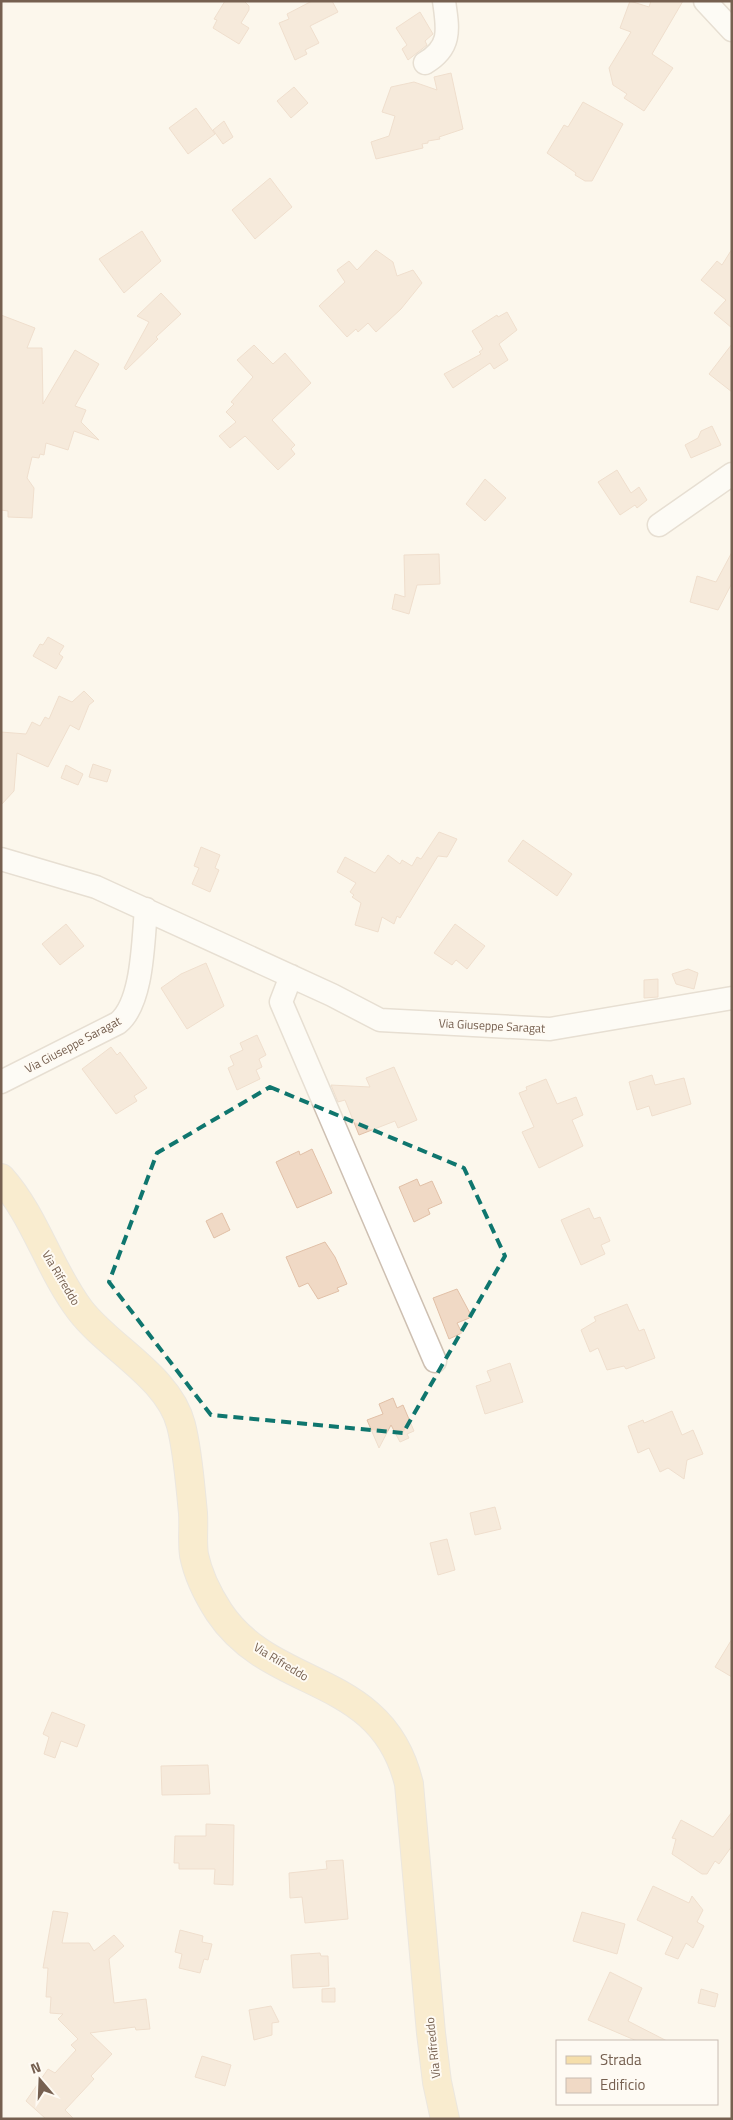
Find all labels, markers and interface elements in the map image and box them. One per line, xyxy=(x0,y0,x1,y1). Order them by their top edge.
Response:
street label: Via Giuseppe Saragat xyxy=(21,1011,125,1078)
street label: Via Giuseppe Saragat xyxy=(438,1013,547,1038)
street label: Via Rifreddo xyxy=(37,1247,85,1309)
street label: Via Rifreddo xyxy=(250,1638,312,1686)
street label: Via Rifreddo xyxy=(420,2017,445,2080)
legend xyxy=(556,2040,718,2105)
text: Strada xyxy=(600,2048,642,2071)
north arrow xyxy=(15,2055,65,2105)
text: N xyxy=(28,2056,44,2079)
text: Edificio xyxy=(600,2073,645,2096)

